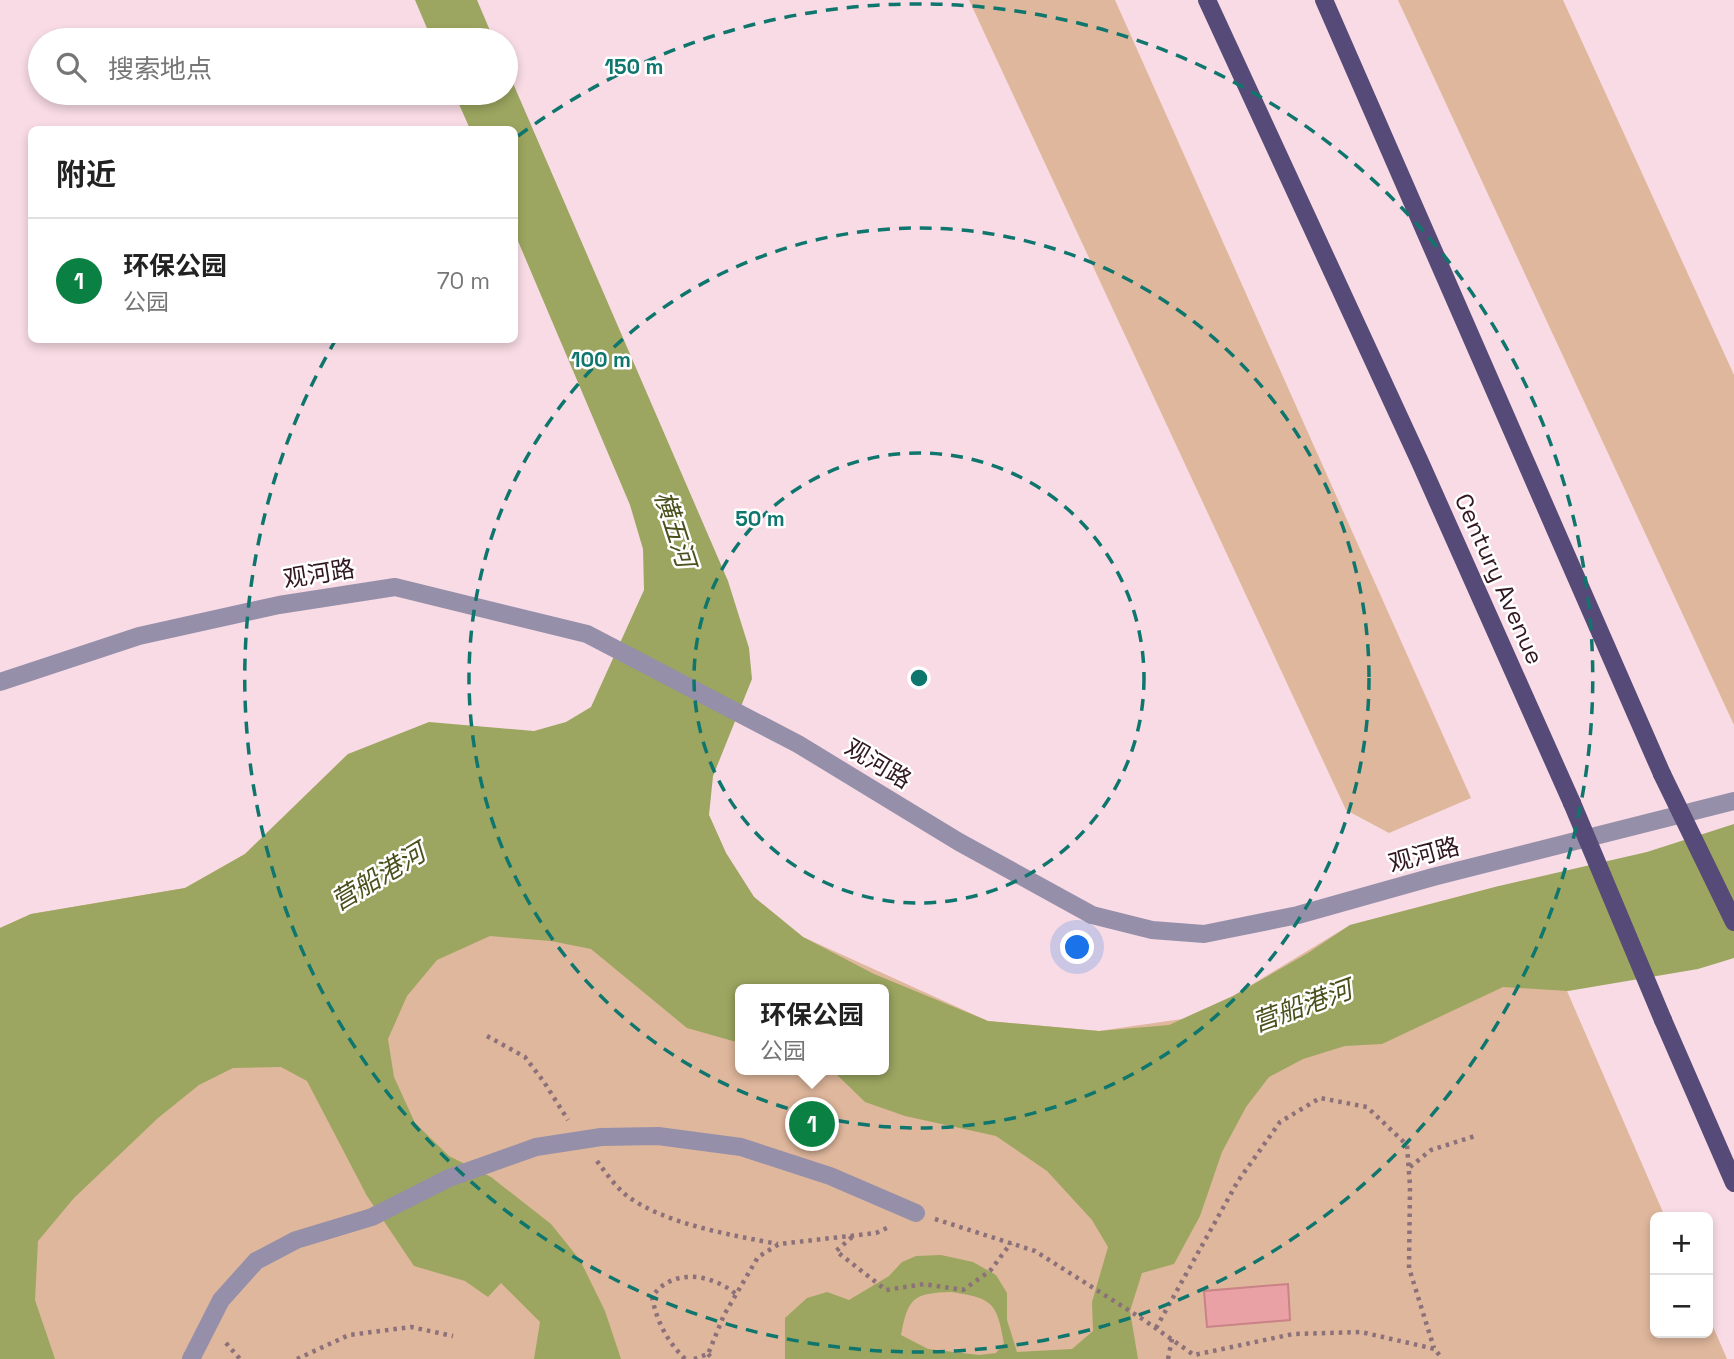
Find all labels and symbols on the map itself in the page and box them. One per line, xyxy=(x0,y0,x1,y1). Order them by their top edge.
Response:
text: 150 m xyxy=(605,53,663,80)
text: 100 m xyxy=(571,346,631,373)
water label: 横五河 xyxy=(647,487,705,576)
street label: Century Avenue xyxy=(1448,488,1551,669)
text: 50 m xyxy=(735,505,785,532)
street label: 观河路 xyxy=(281,553,357,594)
centre of rings xyxy=(907,666,931,690)
street label: 观河路 xyxy=(839,732,917,795)
street label: 观河路 xyxy=(1385,830,1463,879)
water label: 营船港河 xyxy=(325,833,436,918)
your location xyxy=(1060,930,1094,964)
water label: 营船港河 xyxy=(1247,971,1361,1040)
pin: 1 xyxy=(789,1098,835,1150)

